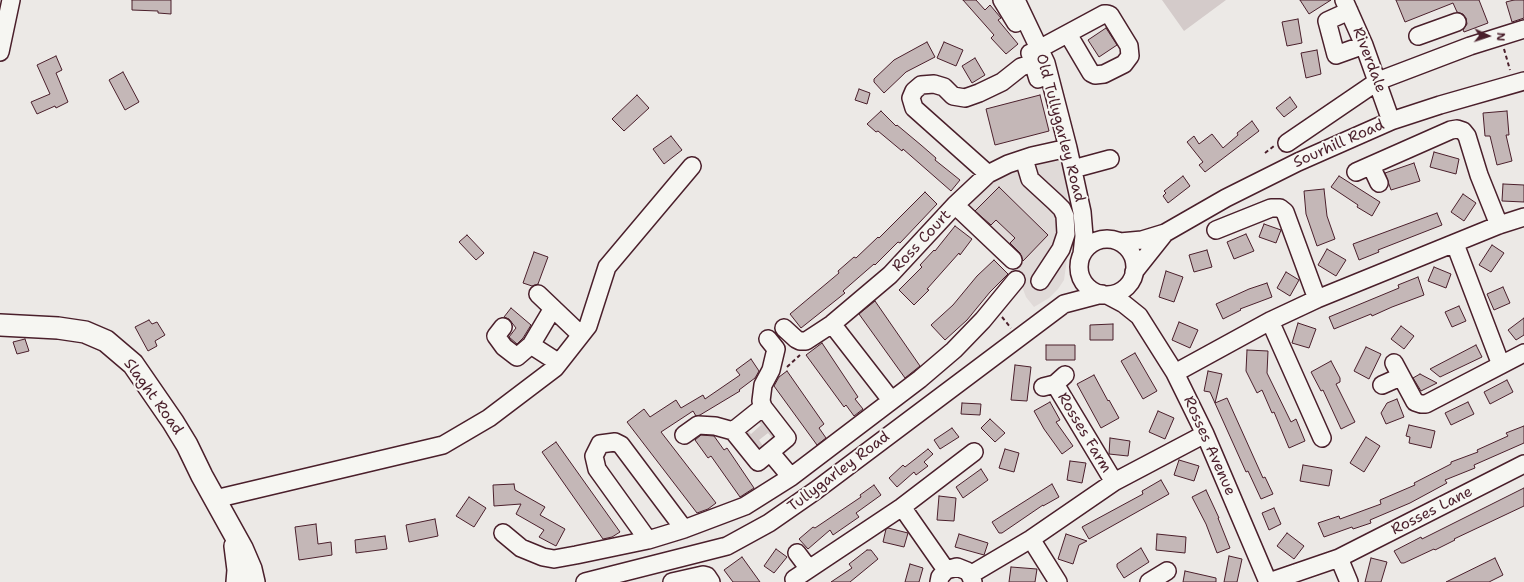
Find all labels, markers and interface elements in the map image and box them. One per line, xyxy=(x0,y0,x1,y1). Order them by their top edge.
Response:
north arrow xyxy=(1468,16,1508,56)
street label: Riverdale xyxy=(1348,25,1390,95)
text: N xyxy=(1493,32,1508,41)
street label: Old Tullygarley Road xyxy=(1032,52,1088,204)
street label: Sourhill Road xyxy=(1291,116,1387,172)
street label: Ross Court xyxy=(889,206,955,276)
street label: Slaght Road xyxy=(119,355,187,439)
street label: Rosses Farm xyxy=(1053,390,1115,476)
street label: Rosses Avenue xyxy=(1179,394,1239,498)
street label: Tullygarley Road xyxy=(785,428,893,516)
street label: Rosses Lane xyxy=(1388,483,1476,539)

